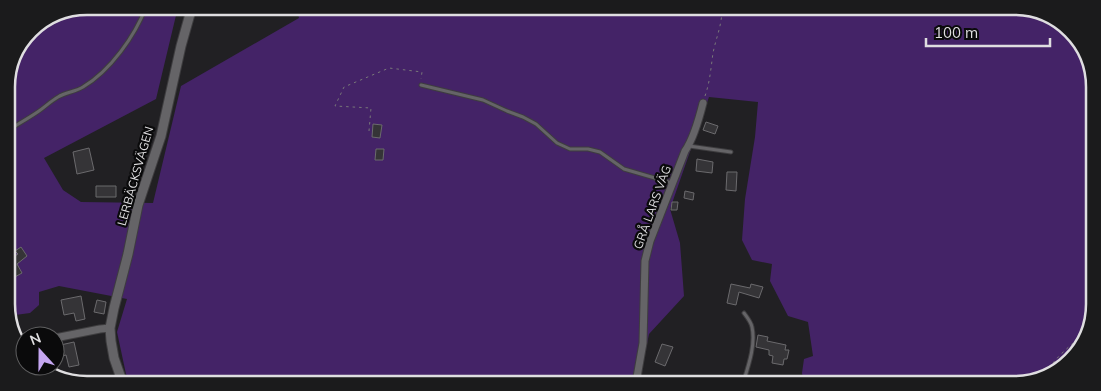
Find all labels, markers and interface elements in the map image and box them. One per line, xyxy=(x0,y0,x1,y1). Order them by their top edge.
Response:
scale bar xyxy=(926,15,1050,47)
text: 100 m xyxy=(934,23,978,42)
street label: LERBÄCKSVÄGEN xyxy=(114,125,156,227)
street label: GRÅ LARS VÄG xyxy=(630,163,674,251)
north arrow xyxy=(15,326,65,376)
text: N xyxy=(27,329,44,349)

